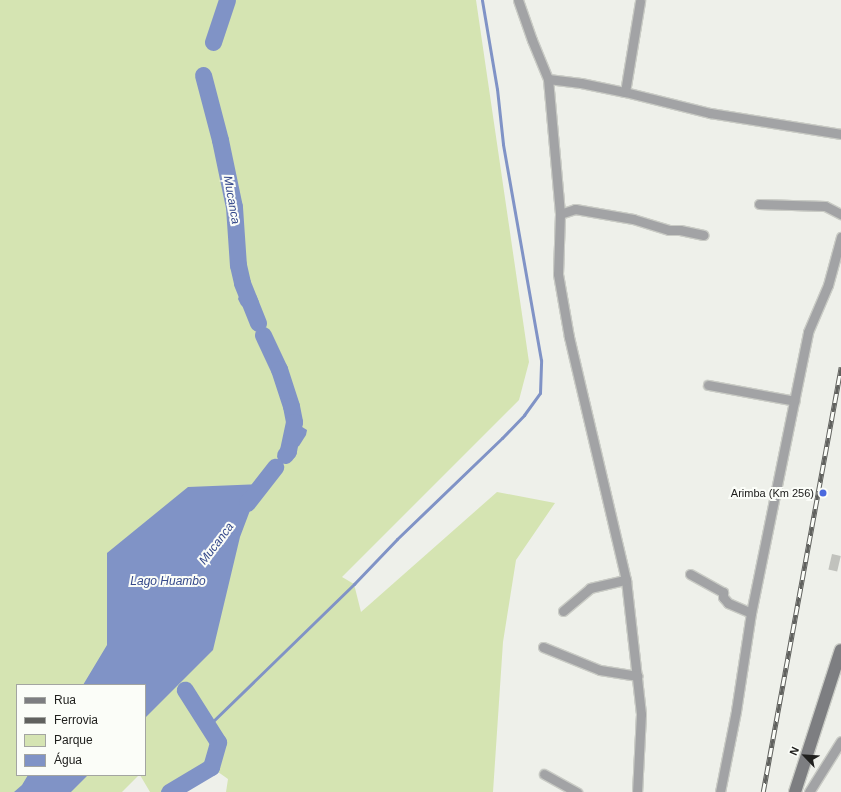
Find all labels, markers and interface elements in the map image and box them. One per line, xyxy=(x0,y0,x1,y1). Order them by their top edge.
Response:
water label: Mucanca xyxy=(220,175,242,225)
place label: Arimba (Km 256) xyxy=(731,486,814,500)
marker: Arimba (Km 256) xyxy=(817,487,829,499)
water label: Mucanca xyxy=(197,520,237,568)
water label: Lago Huambo xyxy=(130,575,206,589)
legend xyxy=(16,684,146,776)
text: Rua xyxy=(54,693,76,707)
text: Ferrovia xyxy=(54,713,98,727)
text: Parque xyxy=(54,733,93,747)
north arrow xyxy=(785,736,825,776)
text: N xyxy=(787,745,801,757)
text: Água xyxy=(54,753,82,767)

